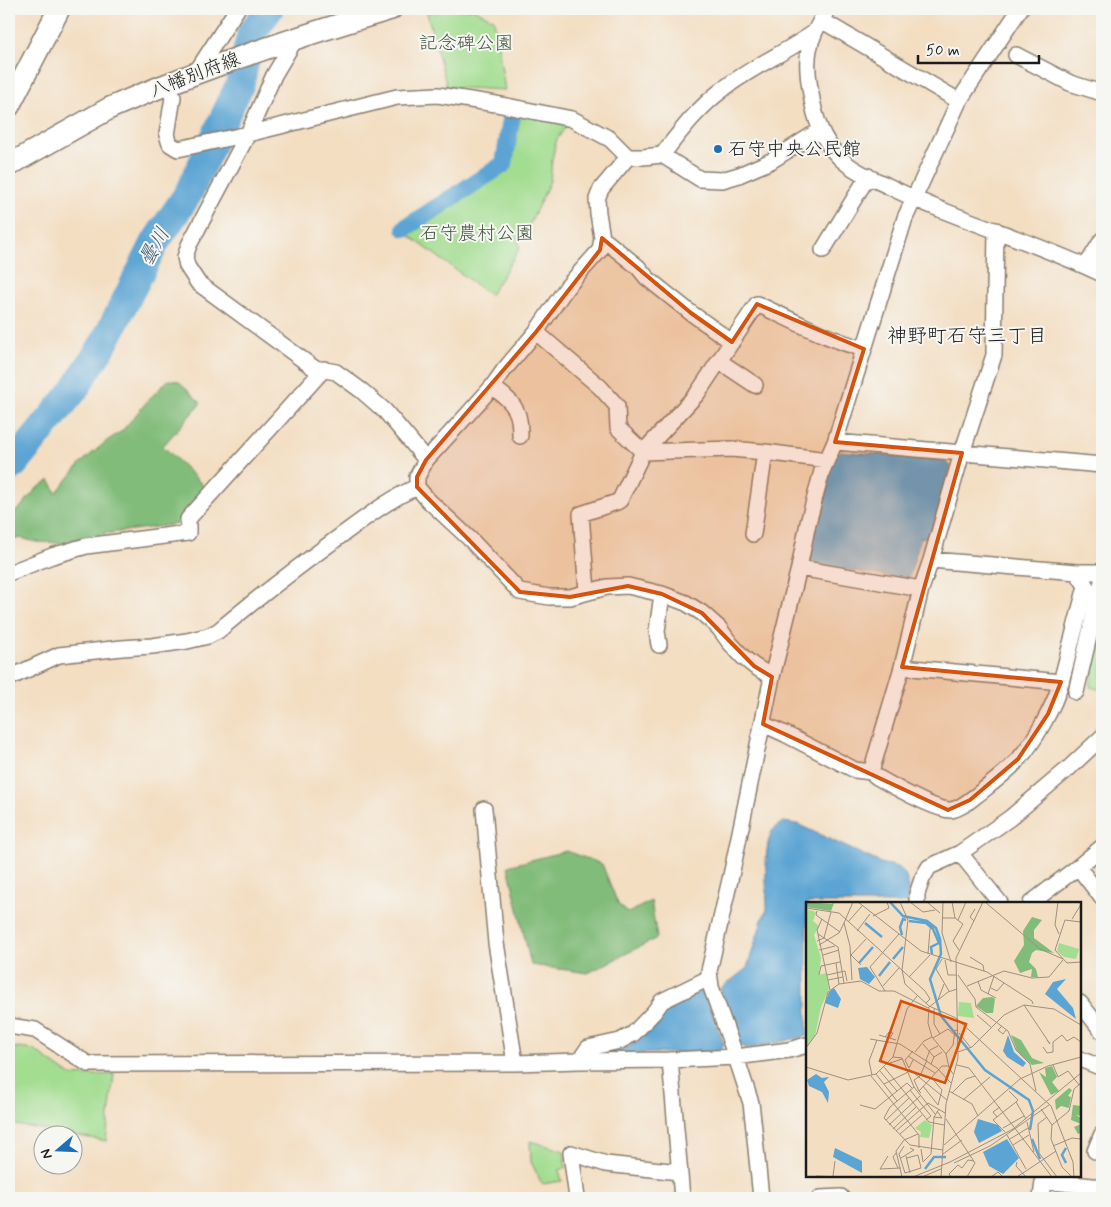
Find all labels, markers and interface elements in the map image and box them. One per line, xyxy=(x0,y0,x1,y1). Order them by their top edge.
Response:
park label: 記念碑公園 xyxy=(418,31,514,56)
scale bar xyxy=(918,32,1040,64)
text: 50 m xyxy=(926,41,960,61)
street label: 八幡別府線 xyxy=(146,46,244,104)
place label: 石守中央公民館 xyxy=(728,137,861,162)
marker: 石守中央公民館 xyxy=(712,143,724,155)
park label: 石守農村公園 xyxy=(420,221,534,246)
water label: 曇川 xyxy=(133,223,177,271)
district label: 神野町石守三丁目 xyxy=(887,323,1047,350)
inset map xyxy=(806,902,1081,1177)
north arrow xyxy=(32,1124,82,1174)
text: N xyxy=(37,1147,57,1161)

